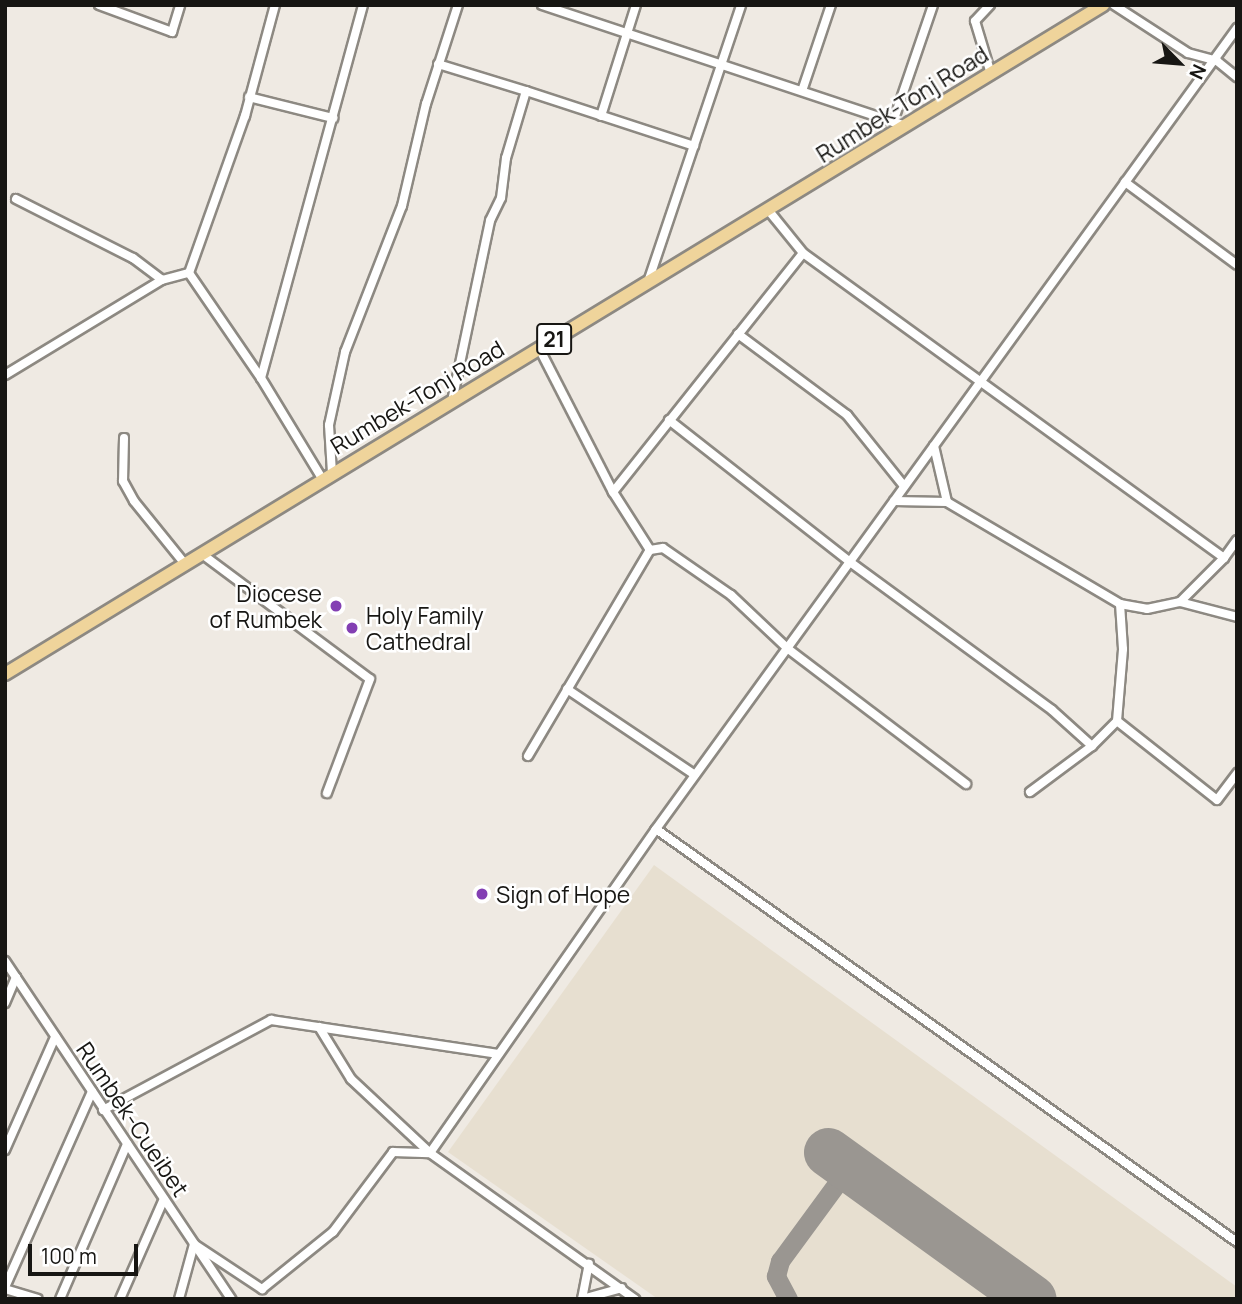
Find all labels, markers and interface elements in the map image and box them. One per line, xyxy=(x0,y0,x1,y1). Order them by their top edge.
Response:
north arrow xyxy=(1144,28,1214,98)
street label: Rumbek-Tonj Road xyxy=(811,40,993,168)
text: N xyxy=(1183,60,1213,84)
road number: 21 xyxy=(535,322,573,356)
street label: Rumbek-Tonj Road xyxy=(325,334,509,460)
place label: Diocese of Rumbek xyxy=(210,579,322,633)
marker: Diocese of Rumbek xyxy=(328,598,344,614)
place label: Holy Family Cathedral xyxy=(366,601,484,655)
marker: Holy Family Cathedral xyxy=(344,620,360,636)
place label: Sign of Hope xyxy=(496,880,630,908)
marker: Sign of Hope xyxy=(474,886,490,902)
street label: Rumbek-Cueibet xyxy=(71,1037,195,1201)
scale bar xyxy=(32,1230,142,1274)
text: 100 m xyxy=(41,1242,97,1270)

